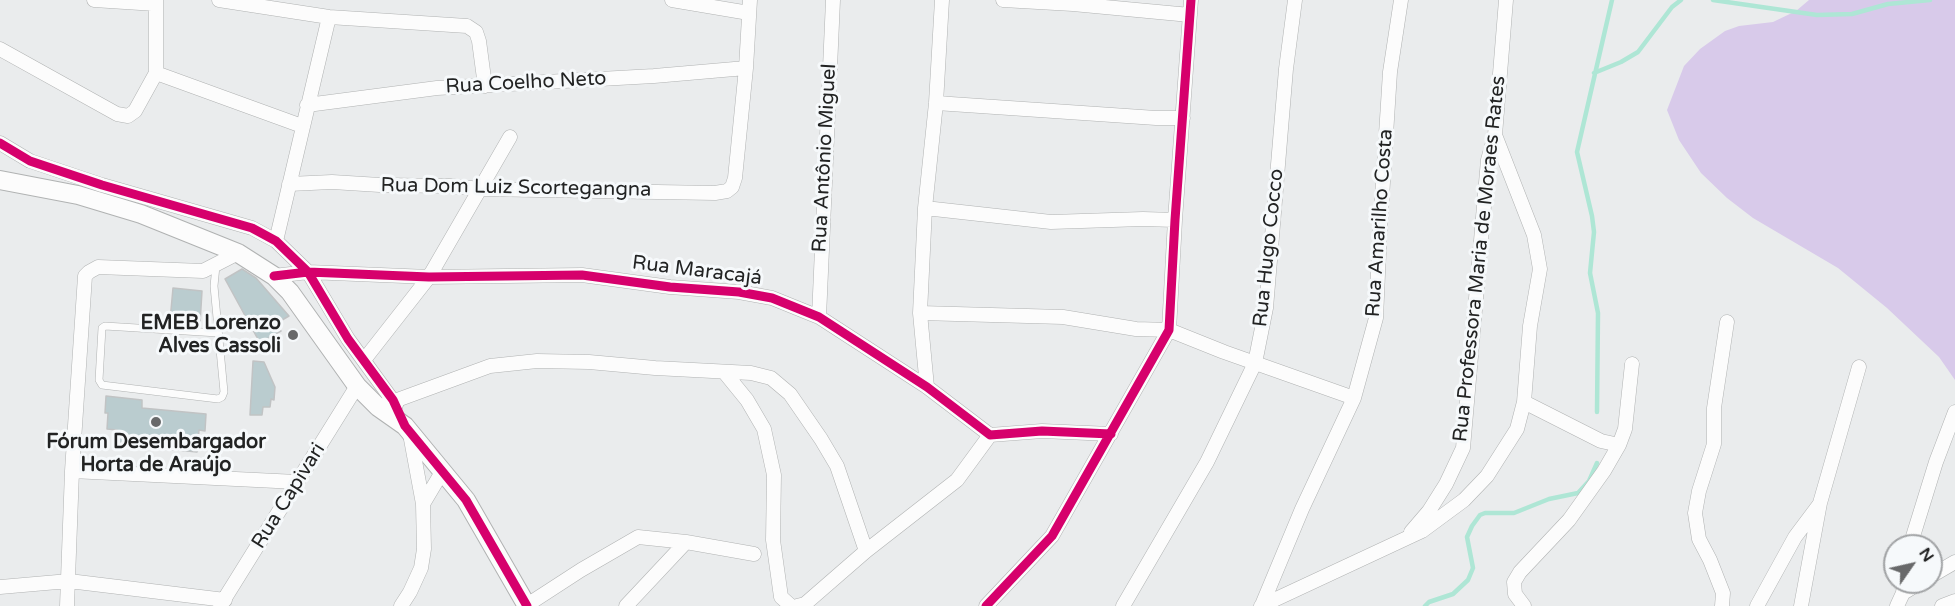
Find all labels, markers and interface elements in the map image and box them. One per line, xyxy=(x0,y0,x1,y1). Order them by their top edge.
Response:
street label: Rua Antônio Miguel xyxy=(808,63,842,253)
street label: Rua Coelho Neto xyxy=(445,67,607,99)
street label: Rua Professora Maria de Moraes Rates xyxy=(1449,75,1511,443)
street label: Rua Amarilho Costa xyxy=(1361,128,1399,318)
street label: Rua Hugo Cocco xyxy=(1249,168,1289,328)
street label: Rua Dom Luiz Scortegangna xyxy=(380,174,652,202)
street label: Rua Maracajá xyxy=(631,251,763,291)
place label: EMEB Lorenzo Alves Cassoli xyxy=(140,312,281,359)
marker: EMEB Lorenzo Alves Cassoli xyxy=(286,328,300,342)
marker: Fórum Desembargador Horta de Araújo xyxy=(149,415,163,429)
place label: Fórum Desembargador Horta de Araújo xyxy=(46,431,266,478)
street label: Rua Capivari xyxy=(247,439,331,553)
north arrow xyxy=(1883,534,1943,594)
text: N xyxy=(1914,544,1938,566)

